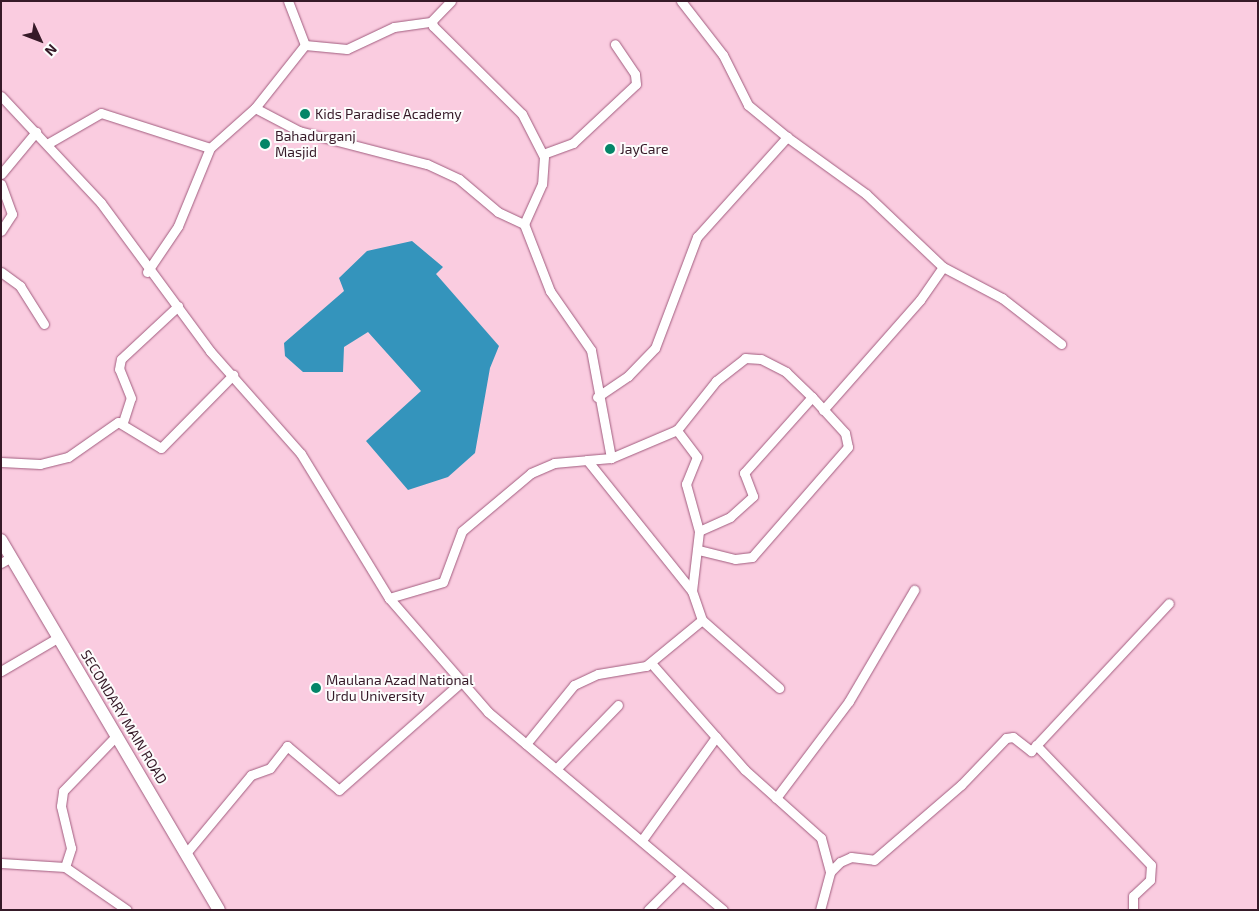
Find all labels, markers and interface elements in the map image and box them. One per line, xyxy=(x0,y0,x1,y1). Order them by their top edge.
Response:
north arrow xyxy=(15,15,65,65)
text: N xyxy=(42,41,61,60)
place label: Kids Paradise Academy xyxy=(315,106,462,122)
marker: Kids Paradise Academy xyxy=(299,108,311,120)
place label: Bahadurganj Masjid xyxy=(275,128,356,160)
marker: Bahadurganj Masjid xyxy=(259,138,271,150)
place label: JayCare xyxy=(620,141,668,157)
marker: JayCare xyxy=(604,143,616,155)
street label: SECONDARY MAIN ROAD xyxy=(77,647,171,787)
place label: Maulana Azad National Urdu University xyxy=(326,672,474,704)
marker: Maulana Azad National Urdu University xyxy=(310,682,322,694)

